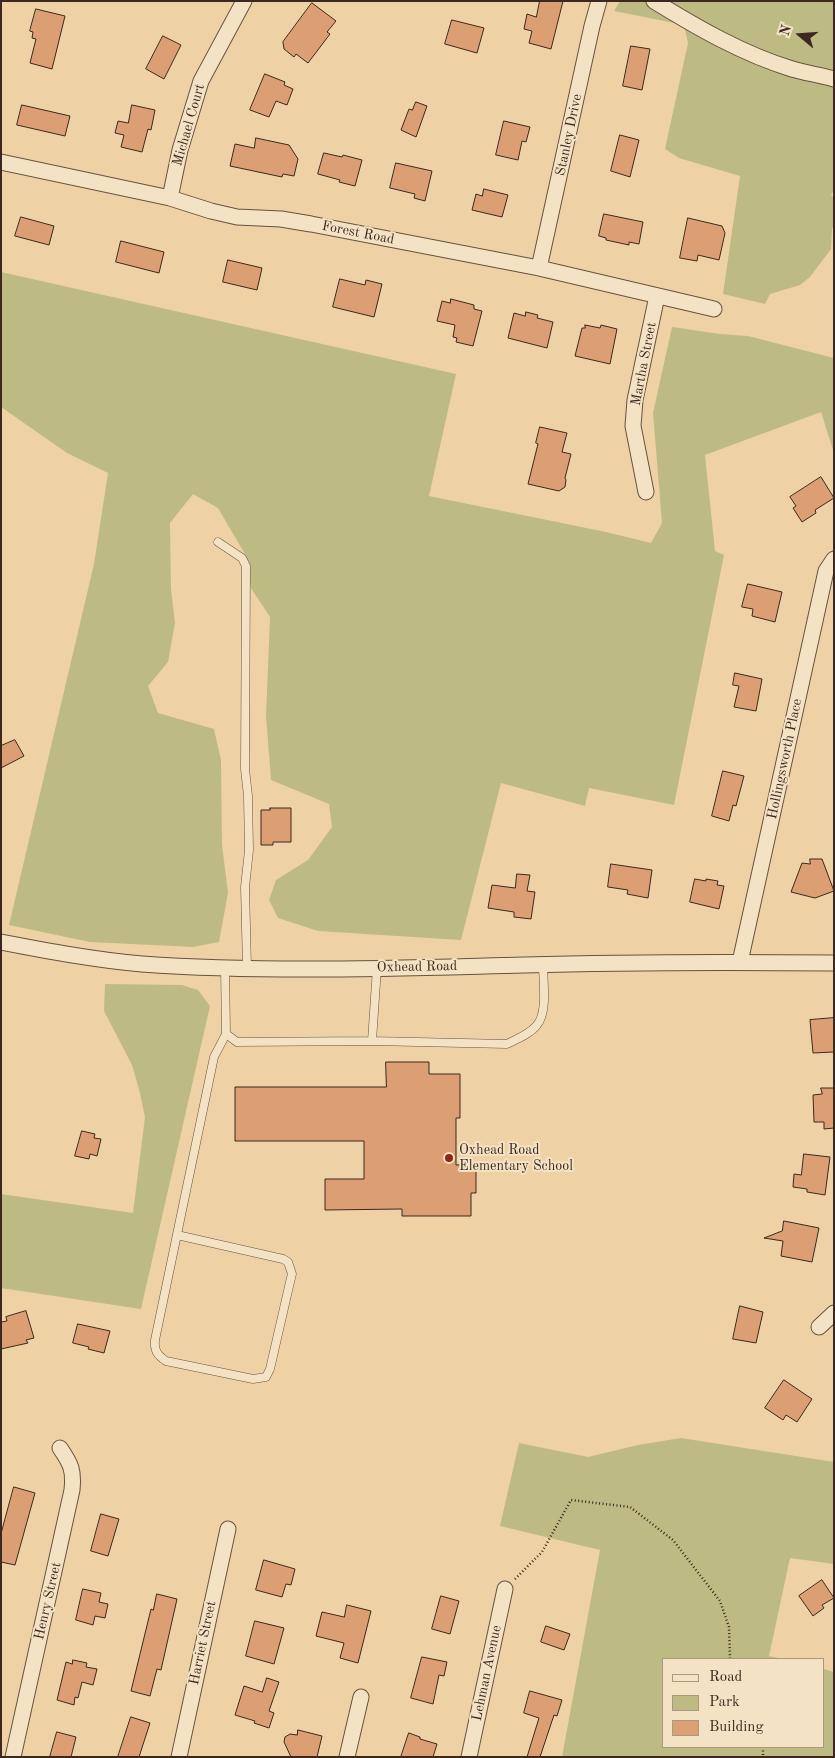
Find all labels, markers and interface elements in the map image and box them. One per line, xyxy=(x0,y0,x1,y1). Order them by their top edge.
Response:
north arrow xyxy=(775,10,825,60)
text: N xyxy=(777,23,794,38)
street label: Michael Court xyxy=(169,82,209,168)
street label: Stanley Drive xyxy=(552,93,586,177)
street label: Forest Road xyxy=(320,218,396,248)
street label: Martha Street xyxy=(628,321,660,407)
street label: Hollingsworth Place xyxy=(764,697,806,821)
street label: Oxhead Road xyxy=(377,958,457,976)
place label: Oxhead Road Elementary School xyxy=(459,1142,573,1174)
marker: Oxhead Road Elementary School xyxy=(443,1152,455,1164)
street label: Henry Street xyxy=(31,1561,65,1641)
street label: Harriet Street xyxy=(186,1599,220,1687)
street label: Lehman Avenue xyxy=(469,1624,505,1722)
legend xyxy=(662,1658,825,1748)
text: Road xyxy=(709,1670,742,1685)
text: Park xyxy=(709,1695,740,1710)
text: Building xyxy=(709,1720,764,1735)

